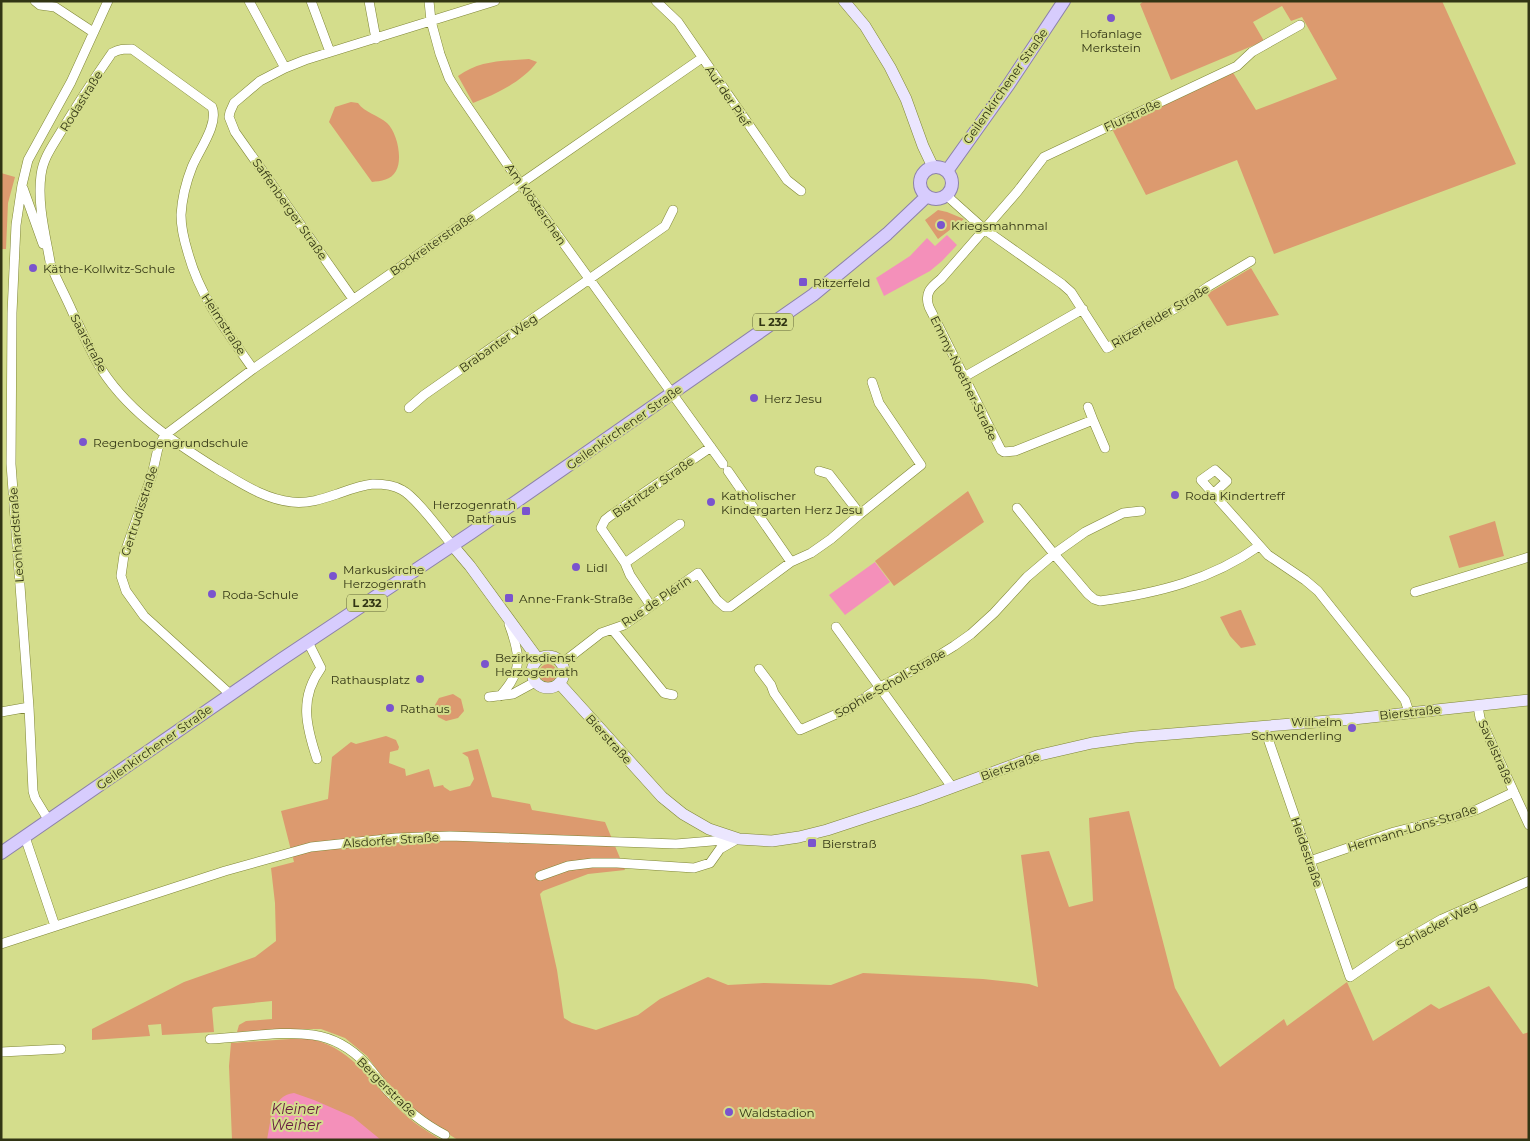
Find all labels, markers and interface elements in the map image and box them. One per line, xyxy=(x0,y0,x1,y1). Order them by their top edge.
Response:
marker: Hofanlage Merkstein xyxy=(1105,12,1117,24)
street label: Geilenkirchener Straße xyxy=(959,25,1051,147)
place label: Hofanlage Merkstein xyxy=(1080,26,1142,55)
street label: Auf der Pief xyxy=(702,63,754,130)
street label: Rodastraße xyxy=(56,68,106,134)
street label: Flurstraße xyxy=(1101,95,1163,135)
street label: Saffenberger Straße xyxy=(249,155,331,263)
street label: Am Klösterchen xyxy=(502,160,570,248)
street label: Bockreiterstraße xyxy=(387,209,477,279)
place label: Kriegsmahnmal xyxy=(951,218,1048,233)
marker: Kriegsmahnmal xyxy=(935,219,947,231)
place label: Käthe-Kollwitz-Schule xyxy=(43,261,175,276)
marker: Käthe-Kollwitz-Schule xyxy=(27,262,39,274)
place label: Ritzerfeld xyxy=(813,275,870,290)
marker: Ritzerfeld xyxy=(797,276,809,288)
street label: Ritzerfelder Straße xyxy=(1108,281,1212,351)
street label: Heimstraße xyxy=(199,290,249,358)
street label: Saarstraße xyxy=(67,311,111,375)
street label: Brabanter Weg xyxy=(456,311,540,375)
street label: Emmy-Noether-Straße xyxy=(927,313,1001,443)
road number: L 232 xyxy=(753,314,793,331)
street label: Geilenkirchener Straße xyxy=(563,381,685,473)
place label: Herz Jesu xyxy=(764,391,822,406)
marker: Herz Jesu xyxy=(748,392,760,404)
place label: Regenbogengrundschule xyxy=(93,435,248,450)
marker: Regenbogengrundschule xyxy=(77,436,89,448)
street label: Bistritzer Straße xyxy=(609,453,697,521)
street label: Gertrudisstraße xyxy=(117,464,161,558)
street label: Leonhardstraße xyxy=(5,487,27,583)
place label: Katholischer Kindergarten Herz Jesu xyxy=(721,488,863,517)
place label: Roda Kindertreff xyxy=(1185,488,1286,503)
marker: Roda Kindertreff xyxy=(1169,489,1181,501)
marker: Katholischer Kindergarten Herz Jesu xyxy=(705,496,717,508)
place label: Herzogenrath Rathaus xyxy=(433,497,516,526)
marker: Herzogenrath Rathaus xyxy=(520,505,532,517)
place label: Lidl xyxy=(586,560,608,575)
marker: Lidl xyxy=(570,561,582,573)
place label: Markuskirche Herzogenrath xyxy=(343,562,426,591)
marker: Markuskirche Herzogenrath xyxy=(327,570,339,582)
street label: Rue de Plérin xyxy=(618,572,694,630)
place label: Roda-Schule xyxy=(222,587,298,602)
marker: Roda-Schule xyxy=(206,588,218,600)
place label: Anne-Frank-Straße xyxy=(519,591,633,606)
marker: Anne-Frank-Straße xyxy=(503,592,515,604)
road number: L 232 xyxy=(347,594,387,612)
street label: Sophie-Scholl-Straße xyxy=(832,645,948,721)
place label: Bezirksdienst Herzogenrath xyxy=(495,650,578,679)
marker: Bezirksdienst Herzogenrath xyxy=(479,658,491,670)
place label: Rathausplatz xyxy=(331,672,410,687)
marker: Rathausplatz xyxy=(414,673,426,685)
street label: Geilenkirchener Straße xyxy=(93,701,215,793)
place label: Rathaus xyxy=(400,701,450,716)
street label: Bierstraße xyxy=(1379,701,1441,723)
marker: Rathaus xyxy=(384,702,396,714)
street label: Bierstraße xyxy=(583,711,635,767)
place label: Wilhelm Schwenderling xyxy=(1251,714,1342,743)
street label: Savelstraße xyxy=(1475,718,1517,786)
marker: Wilhelm Schwenderling xyxy=(1346,722,1358,734)
street label: Bierstraße xyxy=(978,748,1042,784)
street label: Hermann-Löns-Straße xyxy=(1346,801,1478,855)
street label: Heidestraße xyxy=(1288,815,1326,889)
street label: Alsdorfer Straße xyxy=(342,829,440,851)
place label: Bierstraß xyxy=(822,836,876,851)
marker: Bierstraß xyxy=(806,837,818,849)
street label: Schlacker Weg xyxy=(1394,897,1480,953)
street label: Bergerstraße xyxy=(354,1054,420,1120)
water label: Kleiner Weiher xyxy=(271,1100,322,1134)
place label: Waldstadion xyxy=(739,1105,815,1120)
marker: Waldstadion xyxy=(723,1106,735,1118)

